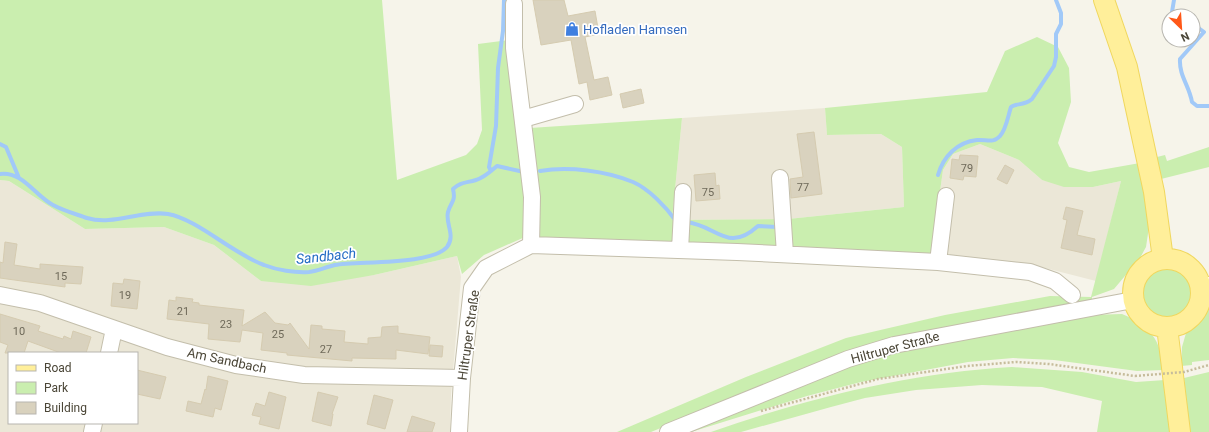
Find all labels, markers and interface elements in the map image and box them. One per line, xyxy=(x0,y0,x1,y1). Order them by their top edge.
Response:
north arrow xyxy=(1161,8,1201,48)
shop icon: Hofladen Hamsen xyxy=(564,21,580,37)
place label: Hofladen Hamsen xyxy=(583,22,687,37)
text: N xyxy=(1179,29,1191,44)
house number: 79 xyxy=(961,162,973,175)
house number: 77 xyxy=(797,181,809,194)
house number: 75 xyxy=(702,186,714,199)
water label: Sandbach xyxy=(295,245,357,267)
house number: 15 xyxy=(55,270,67,283)
house number: 19 xyxy=(119,289,131,302)
street label: Hiltruper Straße xyxy=(455,289,482,381)
house number: 21 xyxy=(177,305,189,318)
house number: 23 xyxy=(220,318,232,331)
house number: 10 xyxy=(13,325,25,338)
house number: 25 xyxy=(272,328,284,341)
street label: Hiltruper Straße xyxy=(849,328,941,367)
house number: 27 xyxy=(320,343,332,356)
street label: Am Sandbach xyxy=(186,345,268,376)
legend xyxy=(8,352,138,424)
text: Road xyxy=(44,361,72,375)
text: Park xyxy=(44,381,69,395)
text: Building xyxy=(44,401,87,415)

